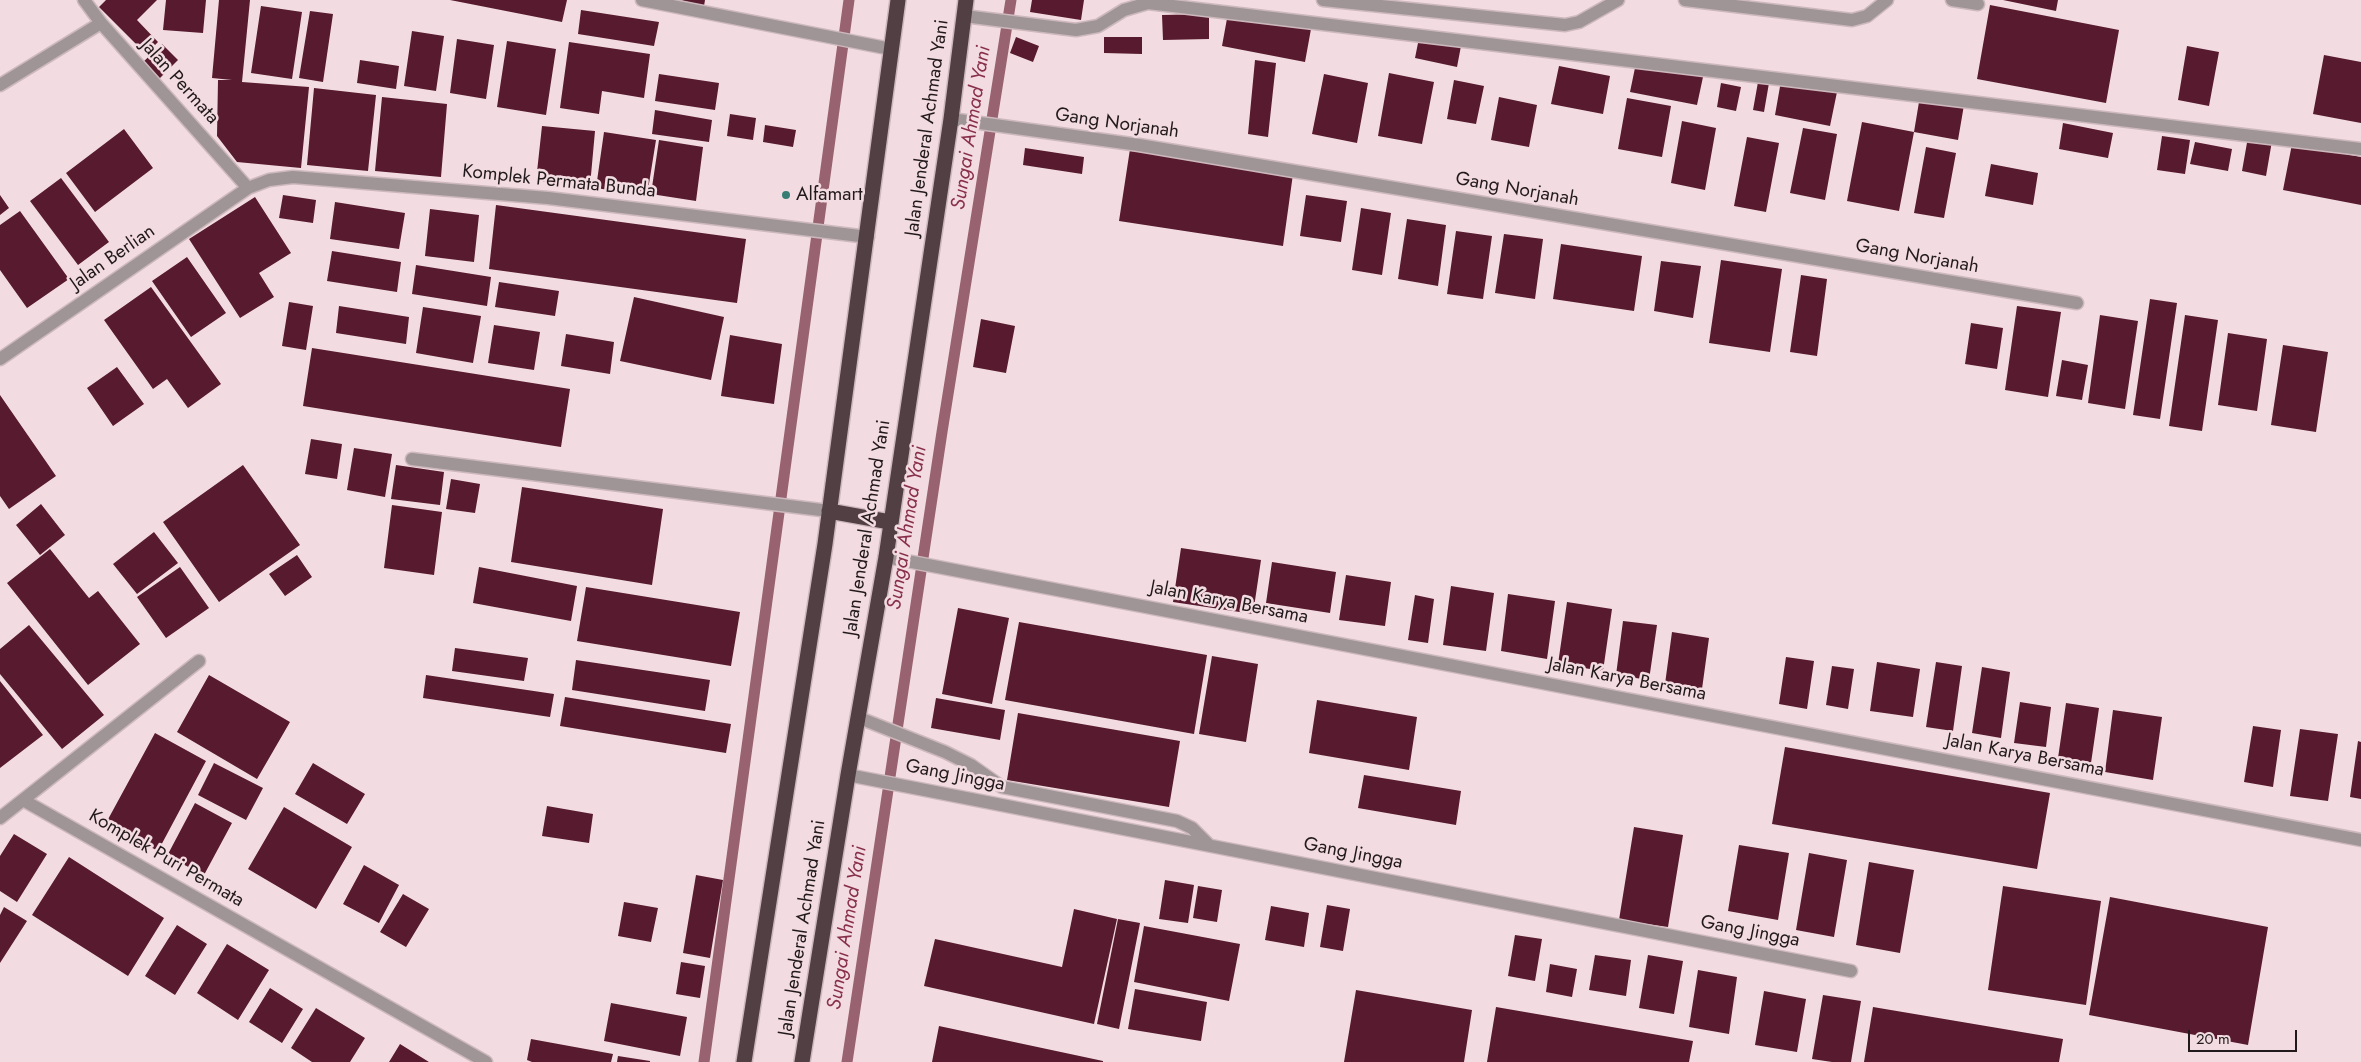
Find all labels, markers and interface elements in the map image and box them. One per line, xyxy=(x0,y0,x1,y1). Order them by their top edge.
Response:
street label: Jalan Jenderal Achmad Yani xyxy=(902,18,954,238)
street label: Jalan Permata xyxy=(135,35,223,129)
water label: Sungai Ahmad Yani xyxy=(947,44,997,212)
street label: Gang Norjanah xyxy=(1054,104,1180,144)
street label: Komplek Permata Bunda xyxy=(461,161,657,203)
street label: Gang Norjanah xyxy=(1453,168,1581,212)
place label: Alfamart xyxy=(796,184,863,206)
marker: Alfamart xyxy=(780,189,792,201)
street label: Jalan Berlian xyxy=(66,220,160,296)
street label: Gang Norjanah xyxy=(1853,235,1981,279)
street label: Jalan Jenderal Achmad Yani xyxy=(840,418,896,638)
water label: Sungai Ahmad Yani xyxy=(883,444,933,612)
street label: Jalan Karya Bersama xyxy=(1148,576,1310,630)
street label: Jalan Karya Bersama xyxy=(1546,653,1708,707)
street label: Jalan Karya Bersama xyxy=(1944,729,2106,783)
street label: Gang Jingga xyxy=(903,755,1007,797)
street label: Komplek Puri Permata xyxy=(84,805,248,913)
street label: Jalan Jenderal Achmad Yani xyxy=(775,818,831,1038)
street label: Gang Jingga xyxy=(1301,833,1405,875)
water label: Sungai Ahmad Yani xyxy=(823,844,873,1012)
street label: Gang Jingga xyxy=(1698,911,1802,953)
scale bar xyxy=(2191,1020,2300,1052)
text: 20 m xyxy=(2196,1028,2230,1050)

